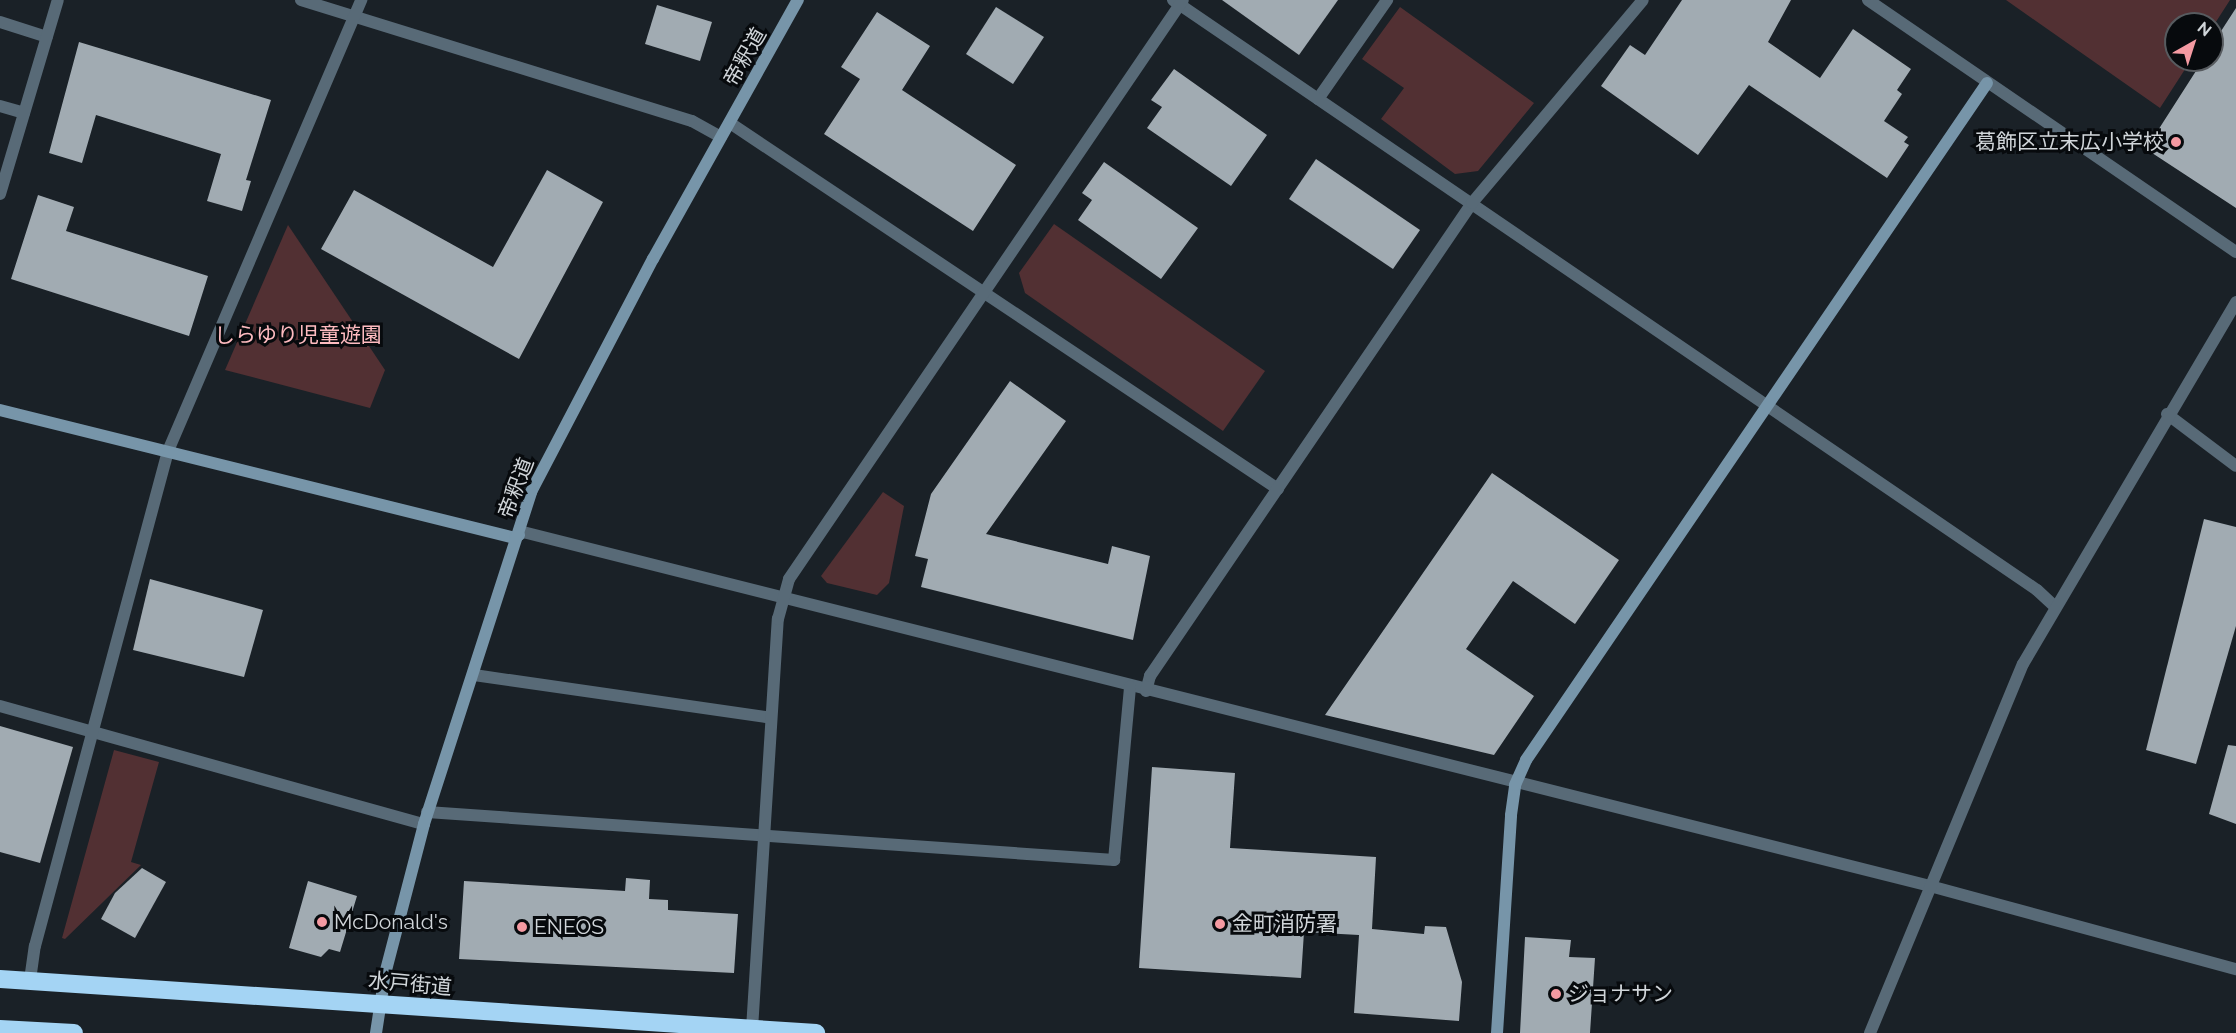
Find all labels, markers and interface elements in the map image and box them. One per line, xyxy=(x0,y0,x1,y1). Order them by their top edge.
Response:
north arrow xyxy=(2164,12,2224,72)
text: N xyxy=(2194,18,2215,40)
street label: 帝釈道 xyxy=(718,23,772,91)
place label: 葛飾区立末広小学校 xyxy=(1975,129,2164,155)
marker: 葛飾区立末広小学校 xyxy=(2169,135,2183,149)
park label: しらゆり児童遊園 xyxy=(214,322,382,348)
street label: 帝釈道 xyxy=(493,454,539,522)
place label: McDonald's xyxy=(334,909,448,935)
place label: 金町消防署 xyxy=(1232,911,1337,937)
place label: ENEOS xyxy=(534,914,604,940)
marker: McDonald's xyxy=(315,915,329,929)
marker: 金町消防署 xyxy=(1213,917,1227,931)
marker: ENEOS xyxy=(515,920,529,934)
street label: 水戸街道 xyxy=(367,968,453,1000)
place label: ジョナサン xyxy=(1568,981,1673,1007)
marker: ジョナサン xyxy=(1549,987,1563,1001)

